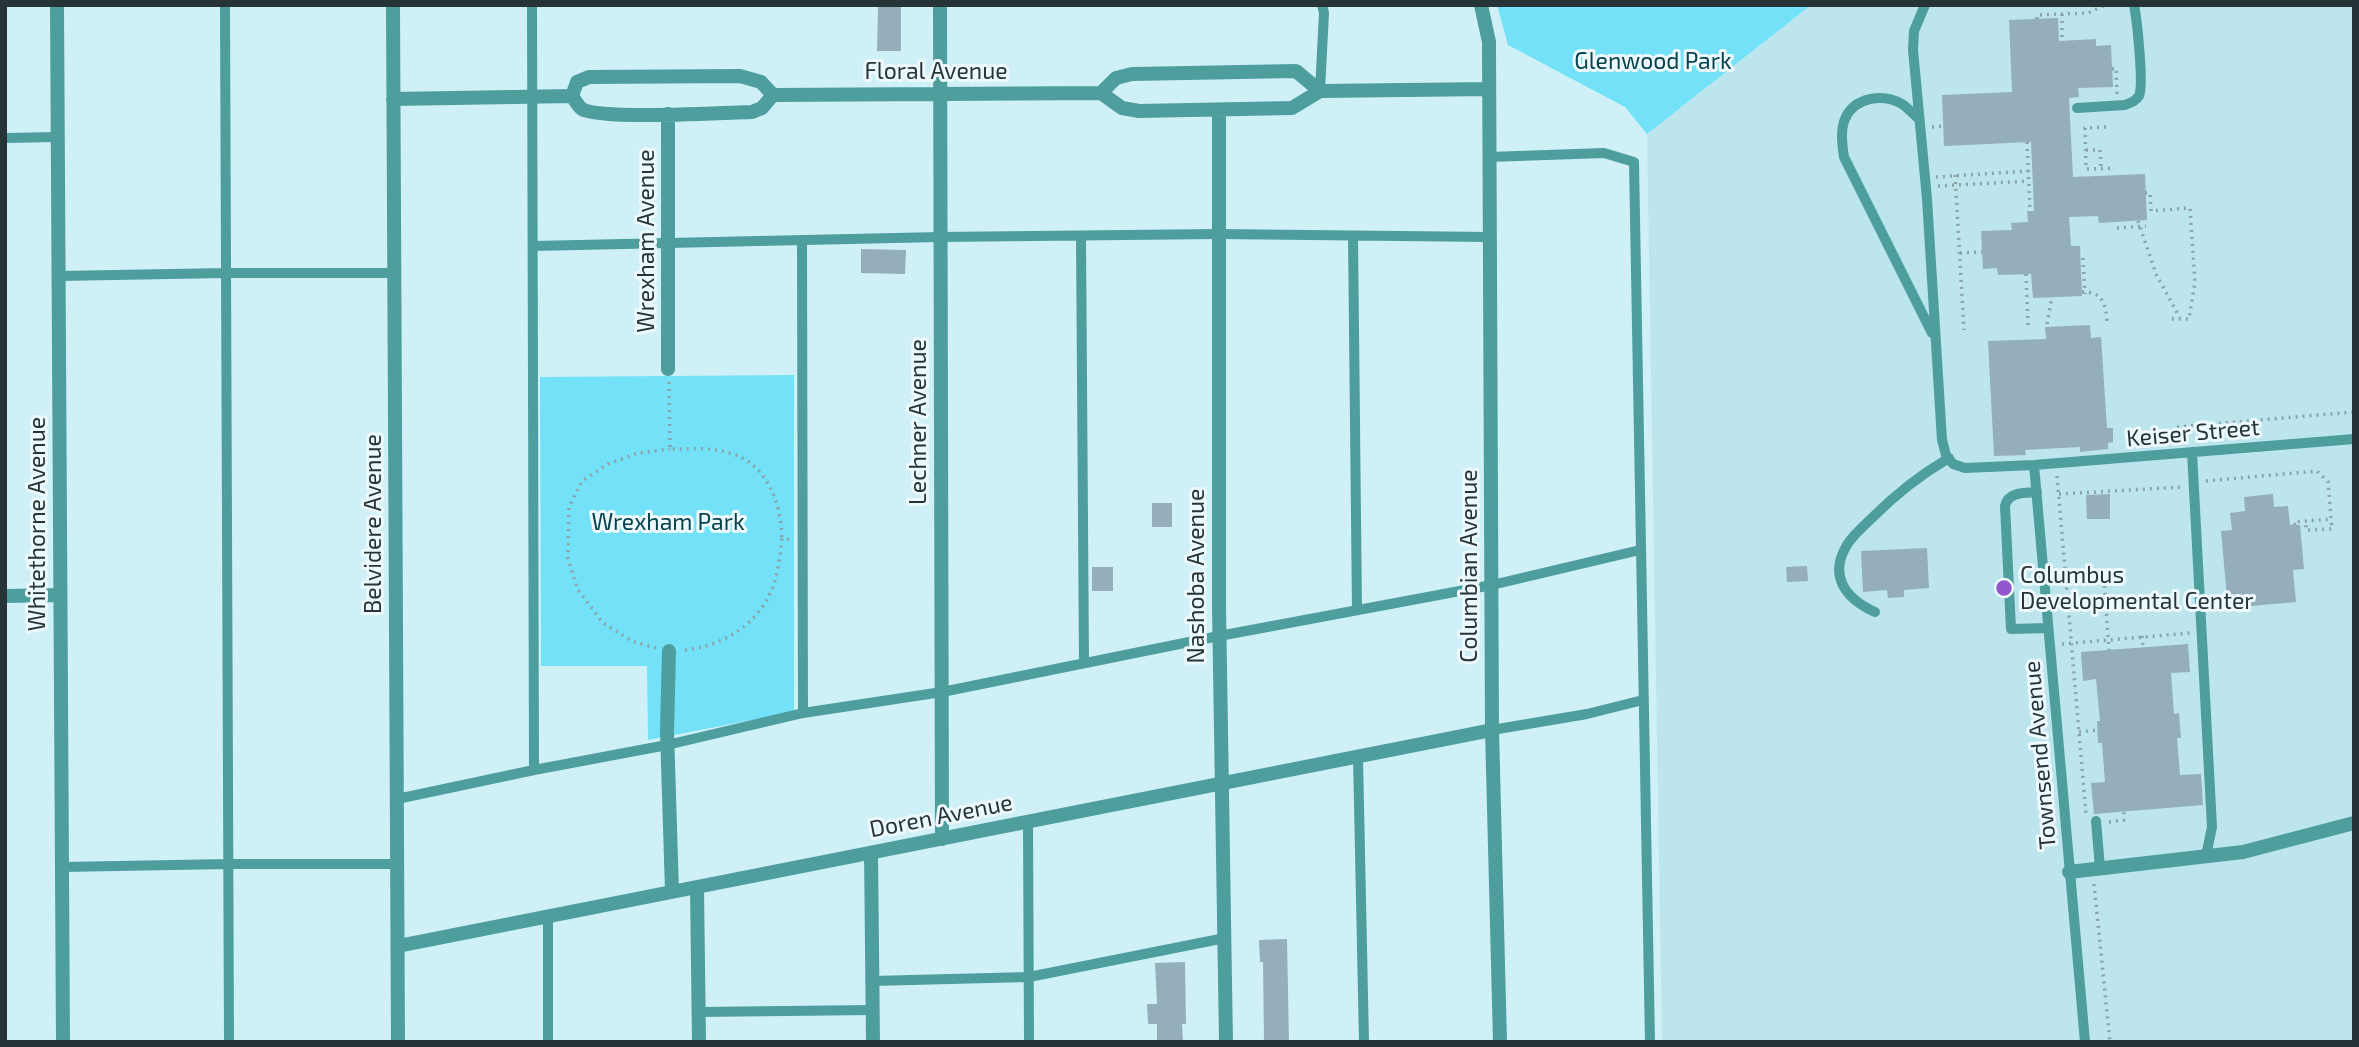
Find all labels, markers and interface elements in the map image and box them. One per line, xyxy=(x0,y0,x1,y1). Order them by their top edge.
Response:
park label: Glenwood Park xyxy=(1574,47,1732,75)
street label: Floral Avenue xyxy=(864,57,1008,85)
street label: Wrexham Avenue xyxy=(632,149,660,333)
street label: Lechner Avenue xyxy=(904,339,932,505)
street label: Keiser Street xyxy=(2125,413,2261,453)
street label: Whitethorne Avenue xyxy=(23,417,51,631)
street label: Belvidere Avenue xyxy=(359,434,387,614)
street label: Columbian Avenue xyxy=(1455,469,1483,663)
street label: Nashoba Avenue xyxy=(1182,489,1210,663)
park label: Wrexham Park xyxy=(591,508,745,536)
place label: Columbus Developmental Center xyxy=(2020,561,2254,615)
marker: Columbus Developmental Center xyxy=(1994,578,2014,598)
street label: Townsend Avenue xyxy=(2018,660,2062,850)
street label: Doren Avenue xyxy=(867,789,1015,843)

